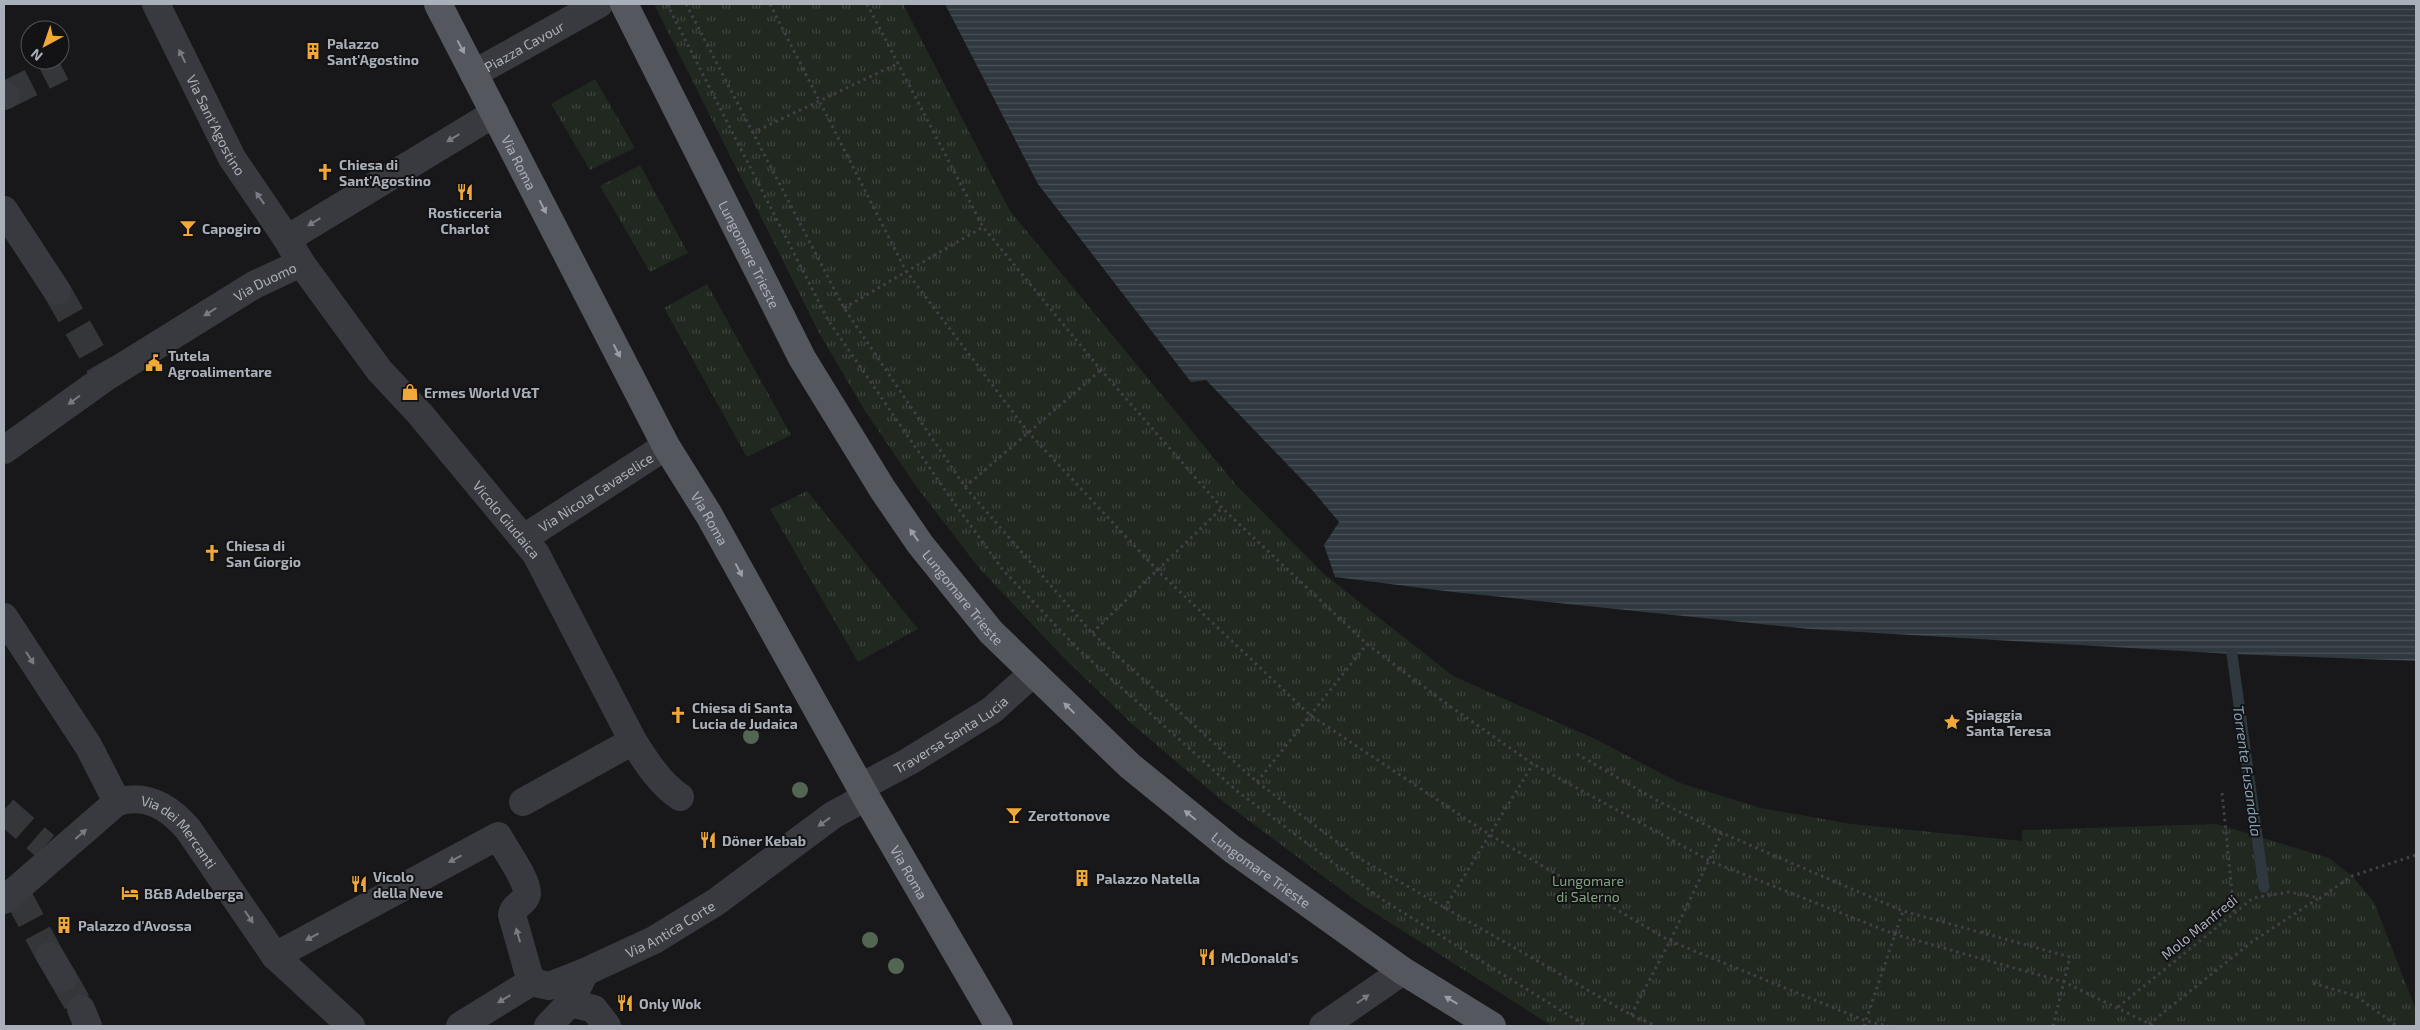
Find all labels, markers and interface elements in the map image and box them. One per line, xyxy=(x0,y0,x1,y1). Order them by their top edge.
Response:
street label: Piazza Cavour xyxy=(481,16,567,75)
north arrow xyxy=(20,20,70,70)
place label: Palazzo Sant'Agostino xyxy=(327,35,419,68)
one-way arrow xyxy=(457,39,465,54)
building icon: Palazzo Sant'Agostino xyxy=(303,41,323,61)
text: N xyxy=(27,46,46,65)
one-way arrow xyxy=(178,49,186,63)
street label: Via Sant'Agostino xyxy=(184,72,250,178)
street label: Via Roma xyxy=(498,132,541,192)
one-way arrow xyxy=(447,134,460,143)
place label: Chiesa di Sant'Agostino xyxy=(339,156,431,189)
church icon: Chiesa di Sant'Agostino xyxy=(315,162,335,182)
restaurant icon: Rosticceria Charlot xyxy=(455,182,475,202)
one-way arrow xyxy=(255,192,265,205)
street label: Lungomare Trieste xyxy=(716,198,784,311)
one-way arrow xyxy=(539,200,547,214)
place label: Rosticceria Charlot xyxy=(428,204,502,237)
bar icon: Capogiro xyxy=(178,218,198,238)
one-way arrow xyxy=(308,218,321,227)
place label: Capogiro xyxy=(202,220,261,237)
street label: Via Duomo xyxy=(230,258,299,304)
one-way arrow xyxy=(203,307,217,317)
one-way arrow xyxy=(613,344,621,359)
place label: Tutela Agroalimentare xyxy=(168,347,272,380)
public building icon: Tutela Agroalimentare xyxy=(144,353,164,373)
shop icon: Ermes World V&T xyxy=(400,382,420,402)
place label: Ermes World V&T xyxy=(424,384,540,401)
one-way arrow xyxy=(68,395,81,406)
street label: Via Nicola Cavaselice xyxy=(535,448,656,535)
street label: Vicolo Giudaica xyxy=(470,477,544,561)
street label: Via Roma xyxy=(688,488,732,548)
one-way arrow xyxy=(909,528,919,541)
place label: Chiesa di San Giorgio xyxy=(226,537,301,570)
church icon: Chiesa di San Giorgio xyxy=(202,543,222,563)
street label: Lungomare Trieste xyxy=(919,546,1007,648)
one-way arrow xyxy=(735,562,743,577)
one-way arrow xyxy=(26,651,35,664)
street label: Traversa Santa Lucia xyxy=(891,692,1011,777)
place label: Chiesa di Santa Lucia de Judaica xyxy=(692,699,798,732)
one-way arrow xyxy=(1063,702,1075,714)
water label: Torrente Fusandola xyxy=(2230,704,2266,838)
church icon: Chiesa di Santa Lucia de Judaica xyxy=(668,705,688,725)
place label: Spiaggia Santa Teresa xyxy=(1966,706,2051,739)
place icon: Spiaggia Santa Teresa xyxy=(1942,712,1962,732)
street label: Via dei Mercanti xyxy=(140,791,221,871)
bar icon: Zerottonove xyxy=(1004,805,1024,825)
place label: Zerottonove xyxy=(1028,807,1110,824)
one-way arrow xyxy=(1184,810,1197,821)
one-way arrow xyxy=(818,816,831,827)
street label: Lungomare Trieste xyxy=(1209,828,1314,911)
one-way arrow xyxy=(75,829,88,840)
restaurant icon: Döner Kebab xyxy=(698,830,718,850)
place label: Döner Kebab xyxy=(722,832,806,849)
street label: Via Roma xyxy=(887,842,932,902)
one-way arrow xyxy=(448,855,462,863)
place label: Vicolo della Neve xyxy=(373,868,443,901)
building icon: Palazzo Natella xyxy=(1072,868,1092,888)
place label: Palazzo Natella xyxy=(1096,870,1200,887)
park label: Lungomare di Salerno xyxy=(1552,872,1624,905)
restaurant icon: Vicolo della Neve xyxy=(349,874,369,894)
hotel icon: B&B Adelberga xyxy=(120,883,140,903)
place label: B&B Adelberga xyxy=(144,885,244,902)
street label: Molo Manfredi xyxy=(2157,891,2241,963)
street label: Via Antica Corte xyxy=(622,896,718,961)
one-way arrow xyxy=(244,910,254,924)
building icon: Palazzo d'Avossa xyxy=(54,915,74,935)
place label: Palazzo d'Avossa xyxy=(78,917,192,934)
one-way arrow xyxy=(514,927,522,942)
one-way arrow xyxy=(305,932,319,941)
restaurant icon: McDonald's xyxy=(1197,947,1217,967)
place label: McDonald's xyxy=(1221,949,1299,966)
restaurant icon: Only Wok xyxy=(615,993,635,1013)
one-way arrow xyxy=(1356,994,1370,1004)
one-way arrow xyxy=(498,995,511,1004)
place label: Only Wok xyxy=(639,995,702,1012)
one-way arrow xyxy=(1445,995,1458,1004)

